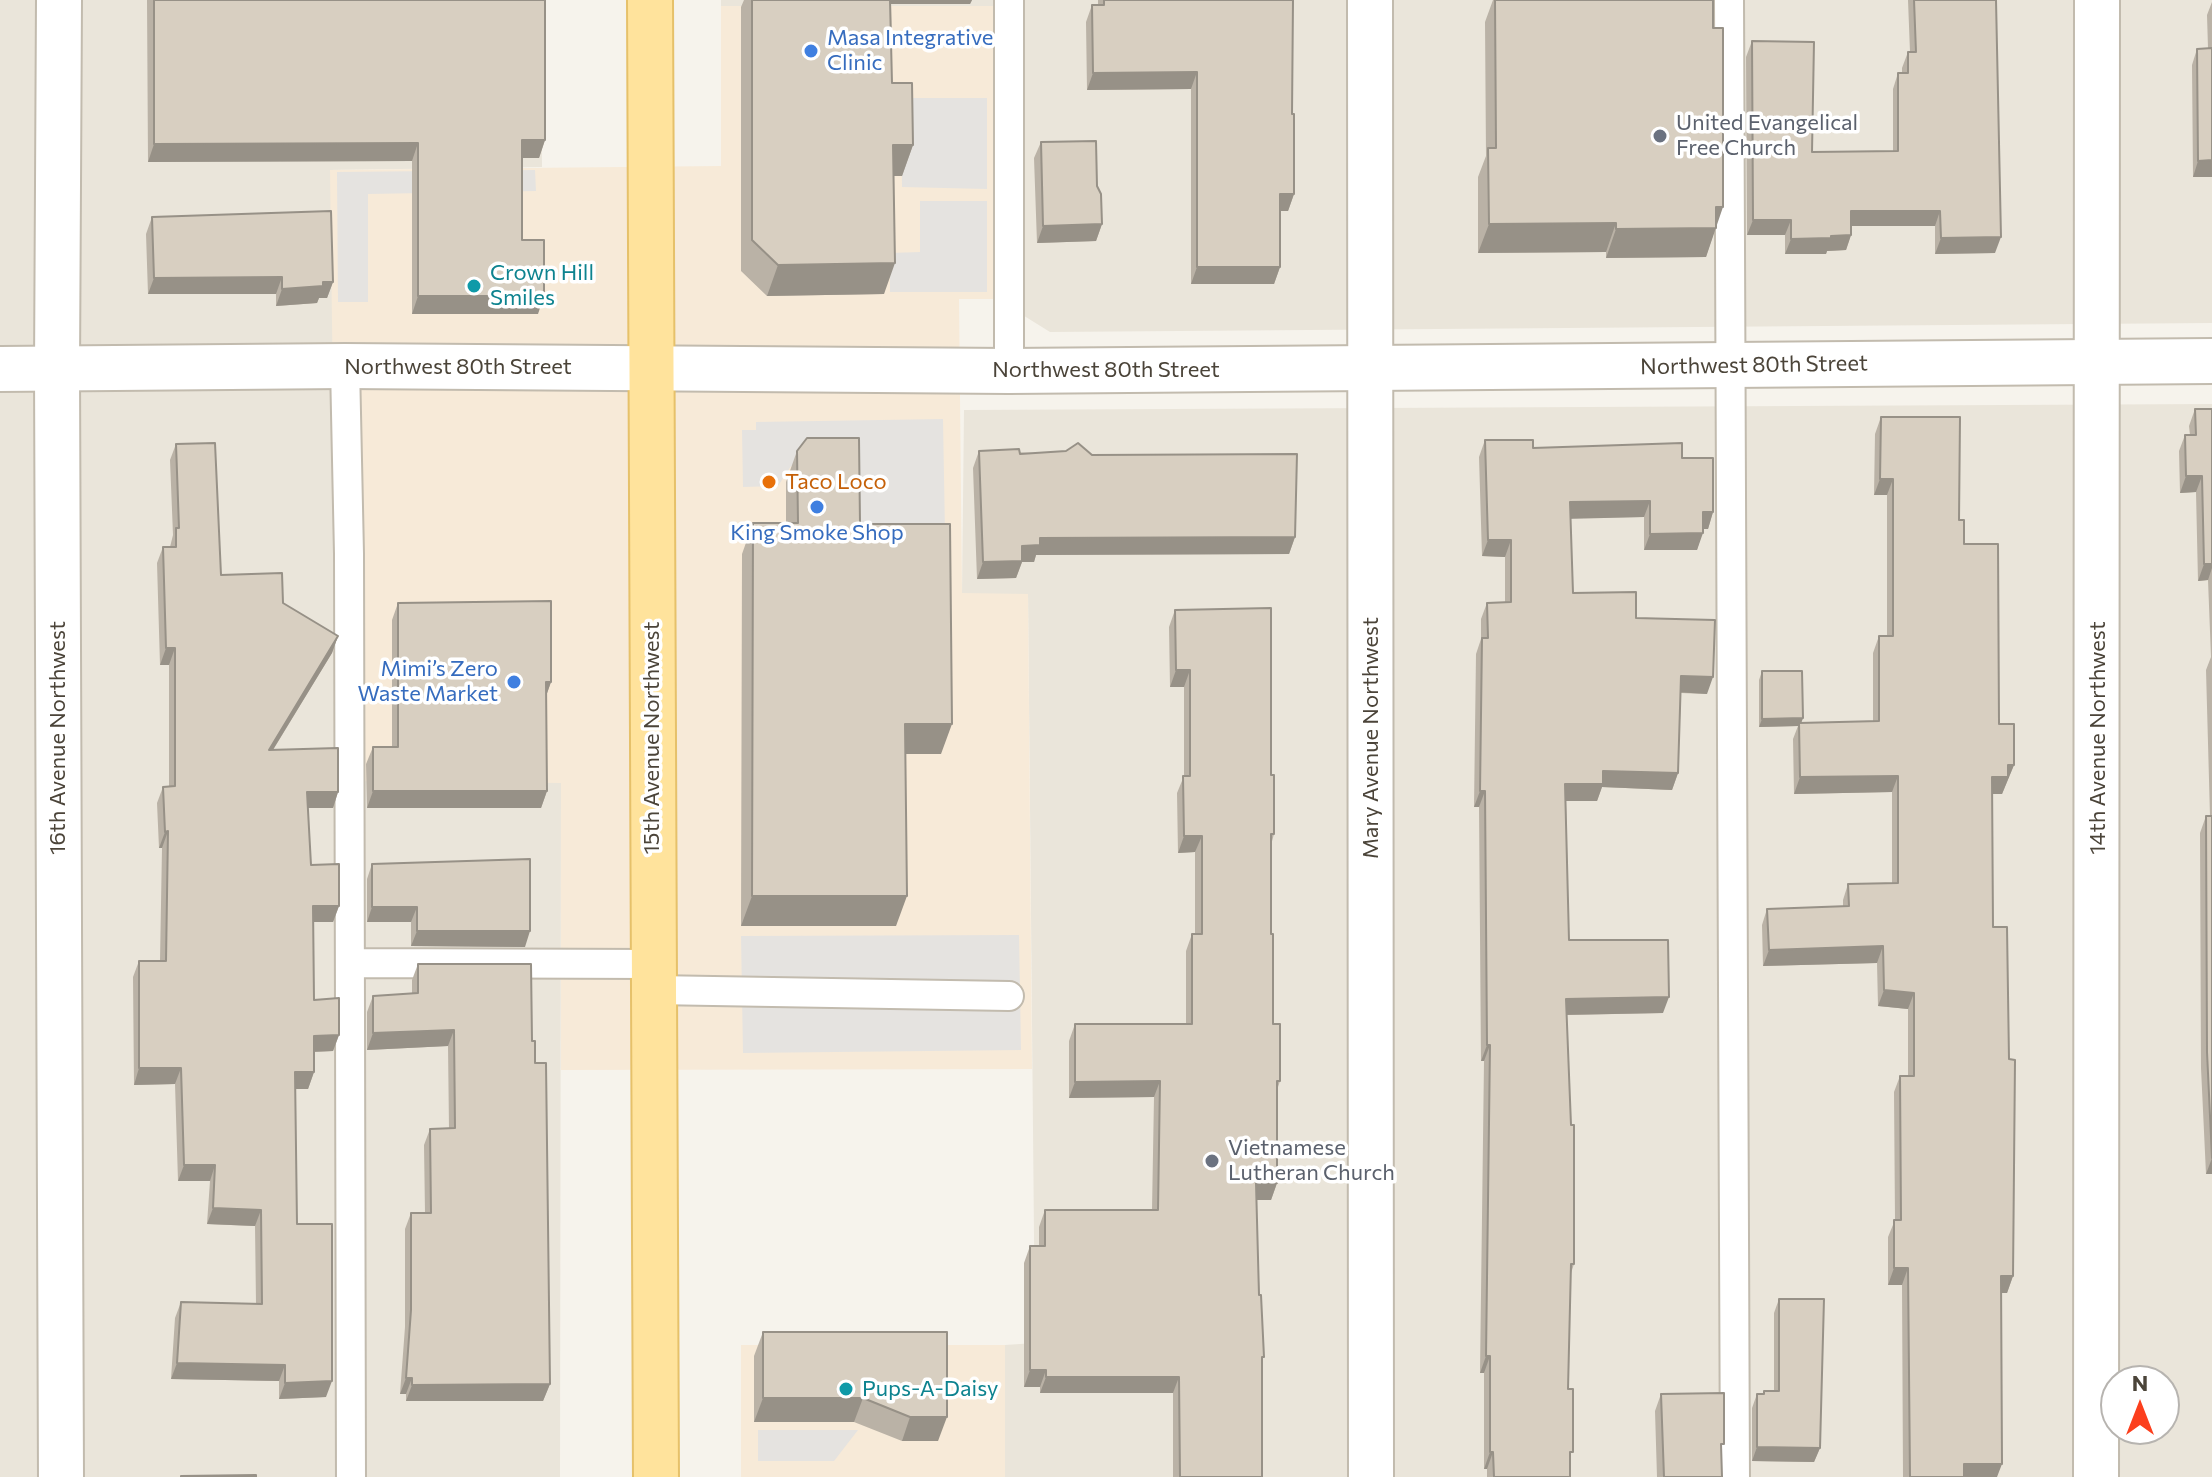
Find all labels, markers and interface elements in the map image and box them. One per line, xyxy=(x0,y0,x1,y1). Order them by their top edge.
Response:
place label: Masa Integrative Clinic xyxy=(827,25,993,76)
marker: Masa Integrative Clinic xyxy=(802,42,820,60)
place label: United Evangelical Free Church xyxy=(1676,110,1858,162)
marker: United Evangelical Free Church xyxy=(1651,127,1669,145)
place label: Crown Hill Smiles xyxy=(490,260,594,312)
marker: Crown Hill Smiles xyxy=(465,277,483,295)
street label: Northwest 80th Street xyxy=(1640,350,1868,380)
street label: Northwest 80th Street xyxy=(344,354,572,380)
street label: Northwest 80th Street xyxy=(992,357,1220,383)
place label: Taco Loco xyxy=(785,469,887,495)
marker: Taco Loco xyxy=(760,473,778,491)
marker: King Smoke Shop xyxy=(808,498,826,516)
place label: King Smoke Shop xyxy=(730,520,904,546)
street label: Mary Avenue Northwest xyxy=(1358,617,1384,859)
street label: 16th Avenue Northwest xyxy=(45,621,71,855)
street label: 15th Avenue Northwest xyxy=(639,621,665,855)
street label: 14th Avenue Northwest xyxy=(2085,621,2111,855)
place label: Mimi’s Zero Waste Market xyxy=(358,656,498,708)
marker: Mimi’s Zero Waste Market xyxy=(505,673,523,691)
place label: Vietnamese Lutheran Church xyxy=(1228,1135,1395,1186)
marker: Vietnamese Lutheran Church xyxy=(1203,1152,1221,1170)
north arrow xyxy=(2100,1365,2180,1445)
text: N xyxy=(2132,1369,2148,1396)
place label: Pups-A-Daisy xyxy=(862,1376,998,1402)
marker: Pups-A-Daisy xyxy=(837,1380,855,1398)

